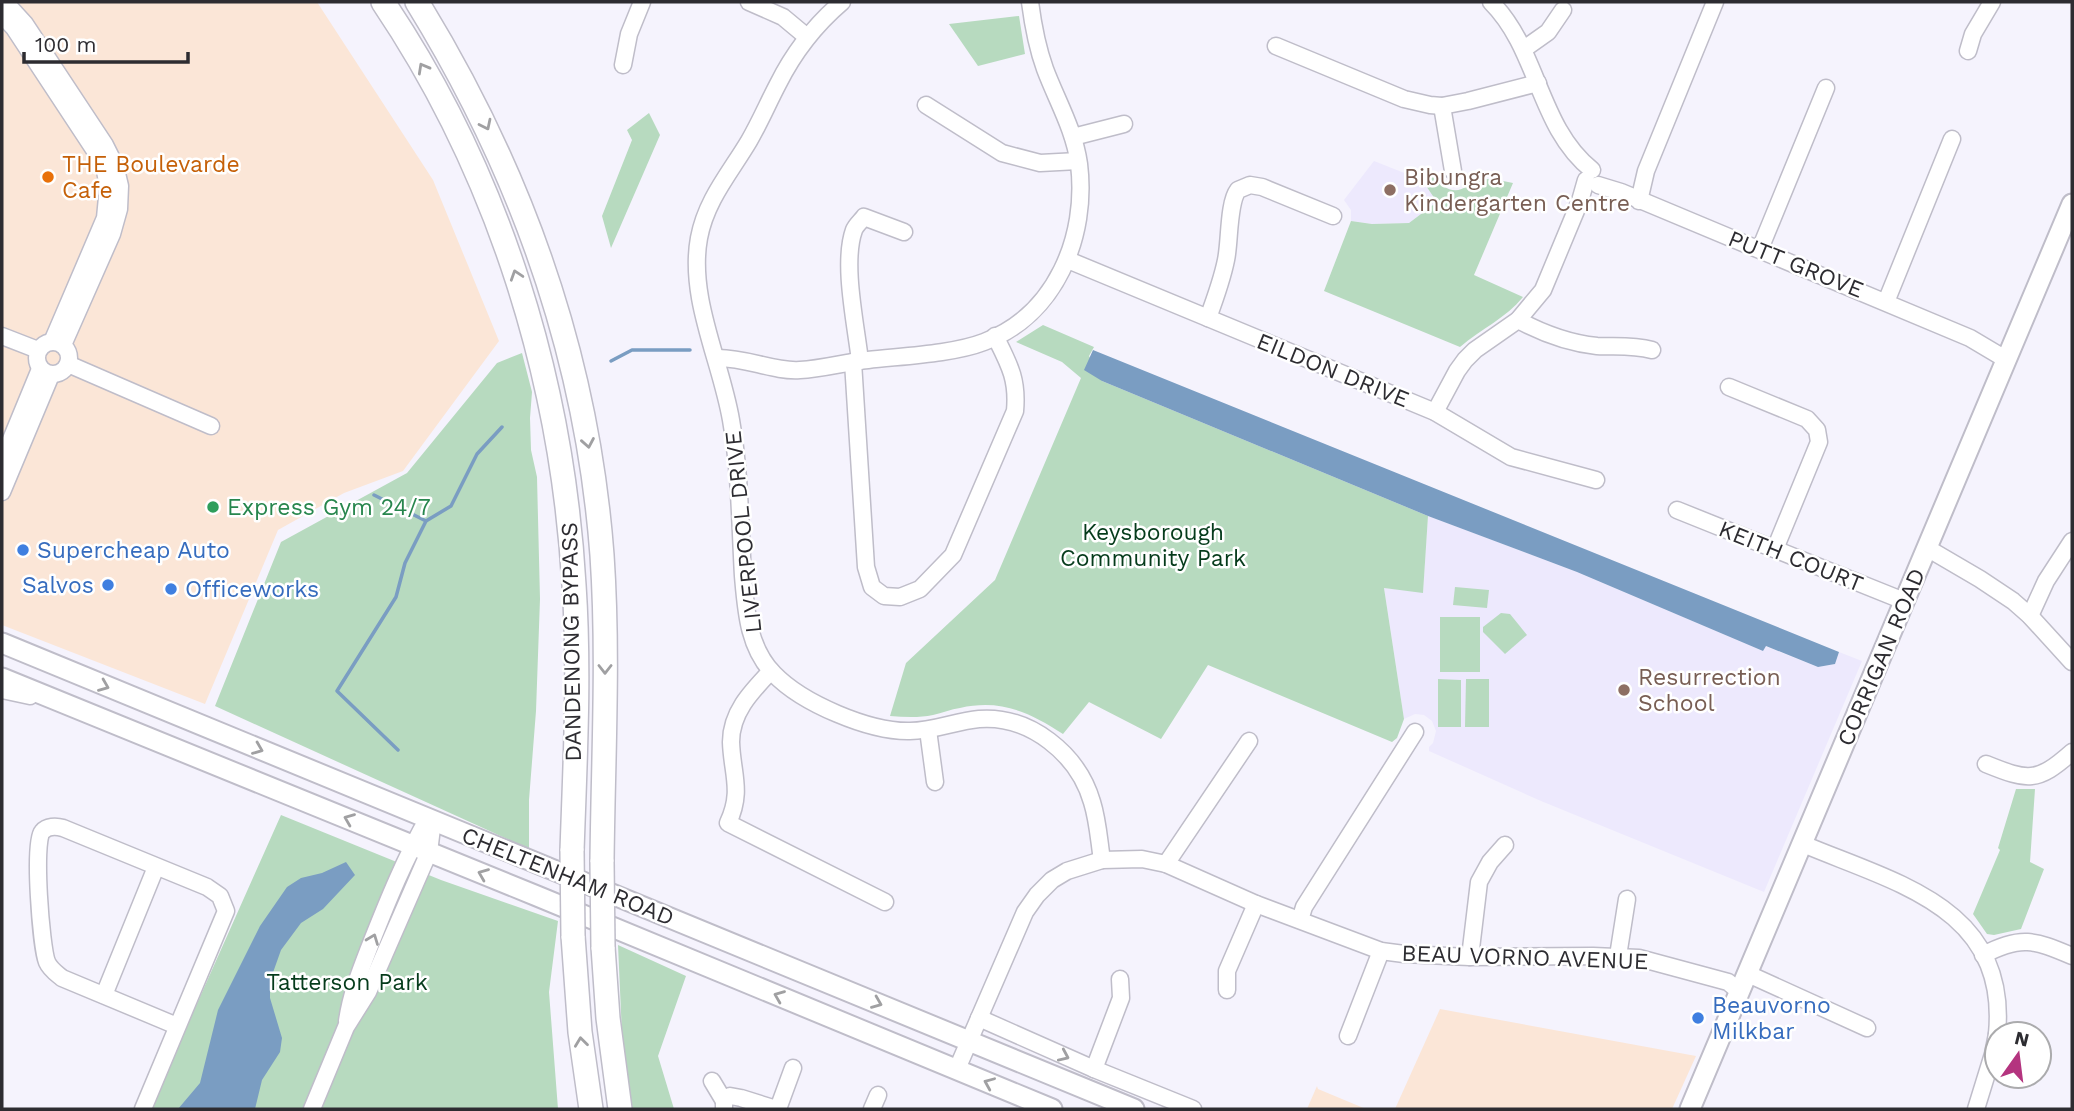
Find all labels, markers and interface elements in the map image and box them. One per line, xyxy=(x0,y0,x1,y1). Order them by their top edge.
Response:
scale bar xyxy=(24,21,189,65)
text: 100 m xyxy=(35,32,97,57)
one-way arrow xyxy=(418,62,431,75)
one-way arrow xyxy=(478,118,492,130)
place label: THE Boulevarde Cafe xyxy=(62,151,240,204)
place label: Bibungra Kindergarten Centre xyxy=(1404,164,1630,217)
marker: THE Boulevarde Cafe xyxy=(40,169,56,185)
marker: Bibungra Kindergarten Centre xyxy=(1382,182,1398,198)
street label: PUTT GROVE xyxy=(1724,225,1867,304)
one-way arrow xyxy=(510,269,524,282)
street label: EILDON DRIVE xyxy=(1253,328,1413,413)
street label: LIVERPOOL DRIVE xyxy=(719,430,768,634)
one-way arrow xyxy=(580,437,595,449)
place label: Express Gym 24/7 xyxy=(227,494,431,521)
marker: Express Gym 24/7 xyxy=(205,499,221,515)
street label: KEITH COURT xyxy=(1715,515,1867,598)
park label: Keysborough Community Park xyxy=(1060,519,1246,572)
street label: DANDENONG BYPASS xyxy=(556,522,587,762)
place label: Supercheap Auto xyxy=(37,537,230,564)
marker: Supercheap Auto xyxy=(15,542,31,558)
street label: CORRIGAN ROAD xyxy=(1832,564,1931,750)
place label: Salvos xyxy=(22,572,94,599)
place label: Officeworks xyxy=(185,576,319,603)
marker: Salvos xyxy=(100,577,116,593)
marker: Officeworks xyxy=(163,581,179,597)
one-way arrow xyxy=(597,664,613,675)
place label: Resurrection School xyxy=(1638,664,1781,717)
one-way arrow xyxy=(98,677,110,691)
marker: Resurrection School xyxy=(1616,682,1632,698)
one-way arrow xyxy=(252,740,264,754)
one-way arrow xyxy=(344,813,356,827)
street label: CHELTENHAM ROAD xyxy=(458,821,678,931)
one-way arrow xyxy=(478,868,490,882)
one-way arrow xyxy=(364,933,378,945)
street label: BEAU VORNO AVENUE xyxy=(1401,940,1649,975)
park label: Tatterson Park xyxy=(266,969,428,996)
one-way arrow xyxy=(774,990,786,1004)
place label: Beauvorno Milkbar xyxy=(1712,992,1831,1045)
one-way arrow xyxy=(870,995,883,1009)
marker: Beauvorno Milkbar xyxy=(1690,1010,1706,1026)
north arrow xyxy=(1983,1020,2053,1090)
text: N xyxy=(2012,1026,2032,1052)
one-way arrow xyxy=(574,1036,589,1048)
one-way arrow xyxy=(1057,1048,1069,1062)
one-way arrow xyxy=(984,1077,997,1091)

